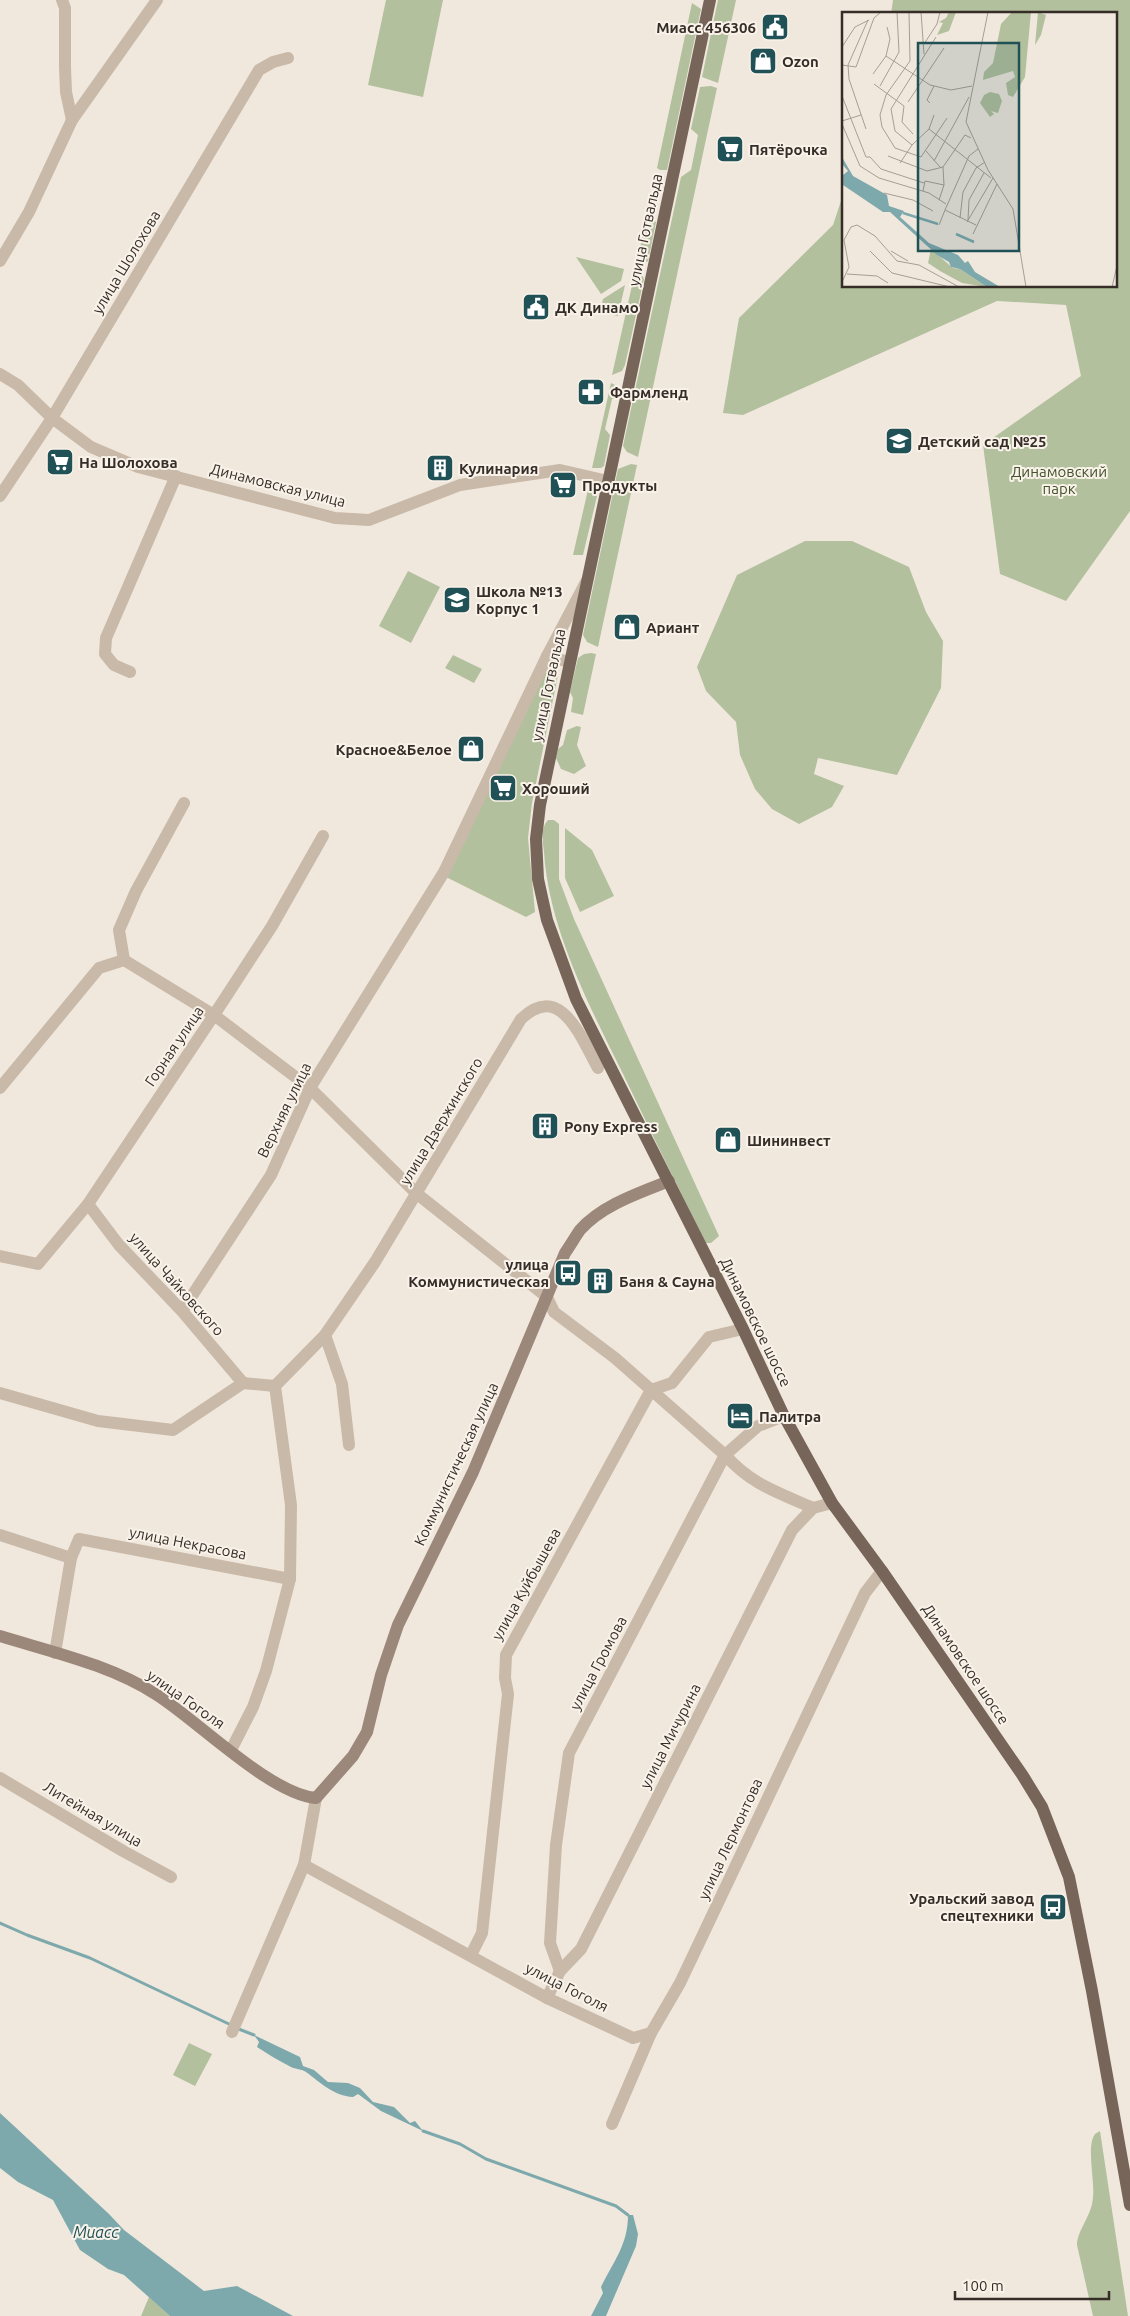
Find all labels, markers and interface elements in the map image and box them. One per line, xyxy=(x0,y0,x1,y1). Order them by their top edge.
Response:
public building icon: Миасс 456306 xyxy=(760,12,790,42)
inset map xyxy=(842,12,1118,288)
place label: Миасс 456306 xyxy=(656,19,756,36)
shop icon: Ozon xyxy=(748,46,778,76)
place label: Ozon xyxy=(782,53,819,70)
supermarket icon: Пятёрочка xyxy=(715,134,745,164)
place label: Пятёрочка xyxy=(749,141,828,158)
street label: улица Готвальда xyxy=(625,172,665,288)
street label: улица Шолохова xyxy=(88,207,164,317)
public building icon: ДК Динамо xyxy=(521,292,551,322)
place label: ДК Динамо xyxy=(555,299,639,316)
pharmacy icon: Фармленд xyxy=(576,377,606,407)
place label: Фармленд xyxy=(610,384,688,401)
school or university icon: Детский сад №25 xyxy=(884,426,914,456)
place label: Детский сад №25 xyxy=(918,433,1046,450)
supermarket icon: На Шолохова xyxy=(45,447,75,477)
building icon: Кулинария xyxy=(425,453,455,483)
place label: На Шолохова xyxy=(79,454,178,471)
street label: Динамовская улица xyxy=(209,460,347,510)
place label: Кулинария xyxy=(459,460,538,477)
park label: Динамовский парк xyxy=(1011,463,1107,497)
supermarket icon: Продукты xyxy=(548,470,578,500)
place label: Продукты xyxy=(582,477,657,494)
place label: Школа №13 Корпус 1 xyxy=(476,583,563,617)
school or university icon: Школа №13 Корпус 1 xyxy=(442,585,472,615)
shop icon: Ариант xyxy=(612,612,642,642)
place label: Ариант xyxy=(646,619,700,636)
street label: улица Готвальда xyxy=(528,627,568,743)
shop icon: Красное&Белое xyxy=(456,734,486,764)
place label: Красное&Белое xyxy=(335,741,452,758)
supermarket icon: Хороший xyxy=(488,773,518,803)
place label: Хороший xyxy=(522,780,590,797)
street label: Горная улица xyxy=(141,1003,207,1089)
street label: улица Дзержинского xyxy=(396,1054,486,1188)
street label: Верхняя улица xyxy=(254,1060,314,1160)
building icon: Pony Express xyxy=(530,1111,560,1141)
place label: Pony Express xyxy=(564,1118,658,1135)
shop icon: Шининвест xyxy=(713,1125,743,1155)
place label: Шининвест xyxy=(747,1132,831,1149)
street label: улица Чайковского xyxy=(126,1229,228,1339)
street label: Динамовское шоссе xyxy=(717,1255,795,1389)
place label: улица Коммунистическая xyxy=(408,1256,549,1290)
bus stop icon: улица Коммунистическая xyxy=(553,1258,583,1288)
building icon: Баня & Сауна xyxy=(585,1266,615,1296)
place label: Баня & Сауна xyxy=(619,1273,715,1290)
street label: Коммунистическая улица xyxy=(411,1380,501,1548)
hotel icon: Палитра xyxy=(725,1401,755,1431)
place label: Палитра xyxy=(759,1408,821,1425)
street label: улица Некрасова xyxy=(128,1523,248,1563)
street label: улица Куйбышева xyxy=(488,1525,564,1643)
street label: Динамовское шоссе xyxy=(919,1600,1013,1728)
street label: улица Громова xyxy=(566,1613,630,1713)
street label: улица Гоголя xyxy=(144,1666,228,1732)
street label: улица Мичурина xyxy=(636,1681,704,1791)
street label: улица Лермонтова xyxy=(694,1776,766,1902)
street label: Литейная улица xyxy=(41,1778,145,1850)
place label: Уральский завод спецтехники xyxy=(909,1890,1034,1924)
bus stop icon: Уральский завод спецтехники xyxy=(1038,1892,1068,1922)
street label: улица Гоголя xyxy=(523,1959,611,2015)
water label: Миасс xyxy=(73,2223,119,2241)
scale bar xyxy=(955,2268,1109,2300)
text: 100 m xyxy=(962,2277,1004,2294)

